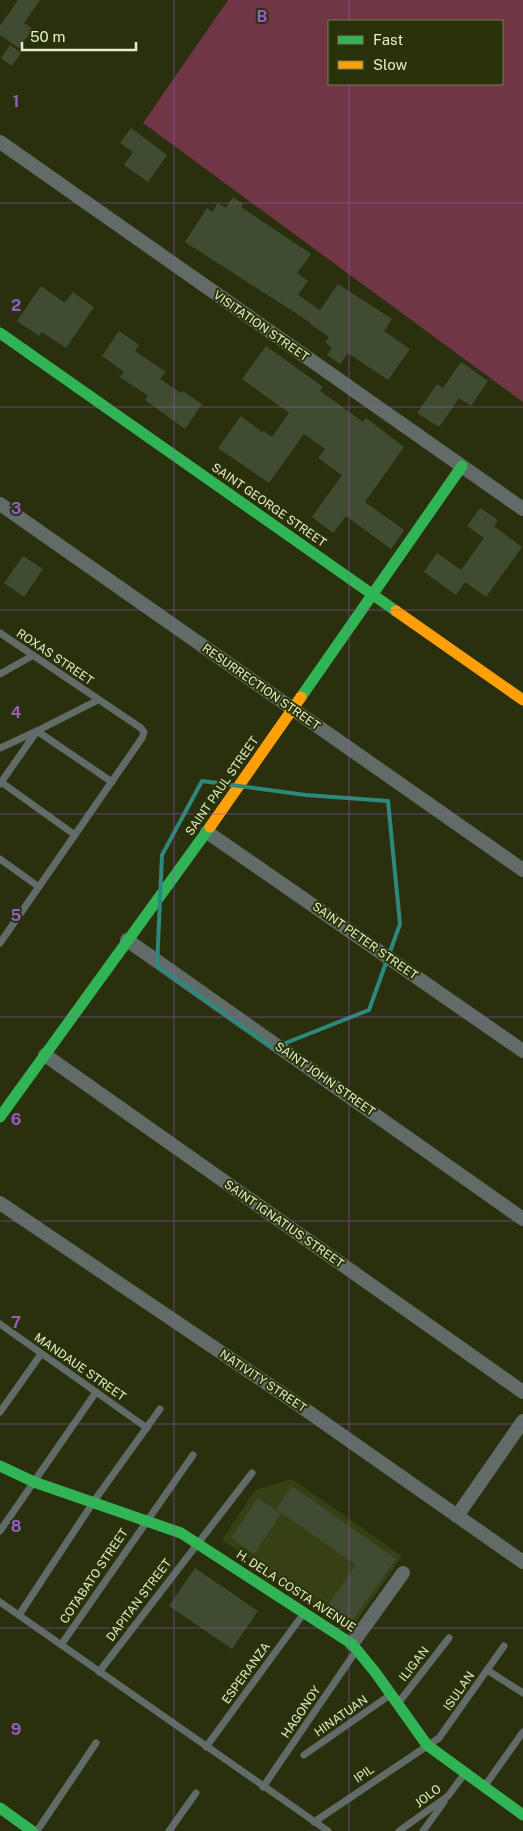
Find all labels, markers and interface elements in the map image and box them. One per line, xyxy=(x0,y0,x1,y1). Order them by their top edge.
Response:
text: B xyxy=(257,7,268,26)
scale bar xyxy=(22,20,136,52)
legend xyxy=(328,20,503,85)
text: 50 m xyxy=(30,28,65,45)
text: Fast xyxy=(373,31,403,48)
text: Slow xyxy=(373,56,408,73)
text: 1 xyxy=(13,92,19,111)
street label: VISITATION STREET xyxy=(211,288,311,364)
text: 2 xyxy=(11,296,21,315)
street label: SAINT GEORGE STREET xyxy=(209,460,329,550)
text: 3 xyxy=(11,499,21,518)
street label: ROXAS STREET xyxy=(14,626,96,688)
street label: RESURRECTION STREET xyxy=(199,641,323,733)
text: 4 xyxy=(11,703,22,722)
street label: SAINT PAUL STREET xyxy=(183,734,261,838)
street label: SAINT PETER STREET xyxy=(310,899,420,983)
text: 5 xyxy=(11,906,22,925)
street label: SAINT JOHN STREET xyxy=(272,1039,378,1119)
text: 6 xyxy=(11,1110,21,1129)
street label: SAINT IGNATIUS STREET xyxy=(222,1177,346,1271)
text: 7 xyxy=(11,1313,21,1332)
street label: MANDAUE STREET xyxy=(32,1330,128,1404)
street label: NATIVITY STREET xyxy=(217,1347,309,1415)
text: 8 xyxy=(11,1517,22,1536)
street label: COTABATO STREET xyxy=(57,1526,131,1626)
street label: H. DELA COSTA AVENUE xyxy=(234,1547,358,1635)
street label: DAPITAN STREET xyxy=(103,1556,175,1644)
street label: ESPERANZA xyxy=(219,1639,273,1706)
street label: ILIGAN xyxy=(396,1644,432,1684)
street label: ISULAN xyxy=(440,1669,478,1713)
street label: HAGONOY xyxy=(278,1683,324,1741)
street label: HINATUAN xyxy=(312,1693,370,1739)
text: 9 xyxy=(11,1720,21,1739)
street label: IPIL xyxy=(351,1762,377,1786)
street label: JOLO xyxy=(412,1782,444,1810)

